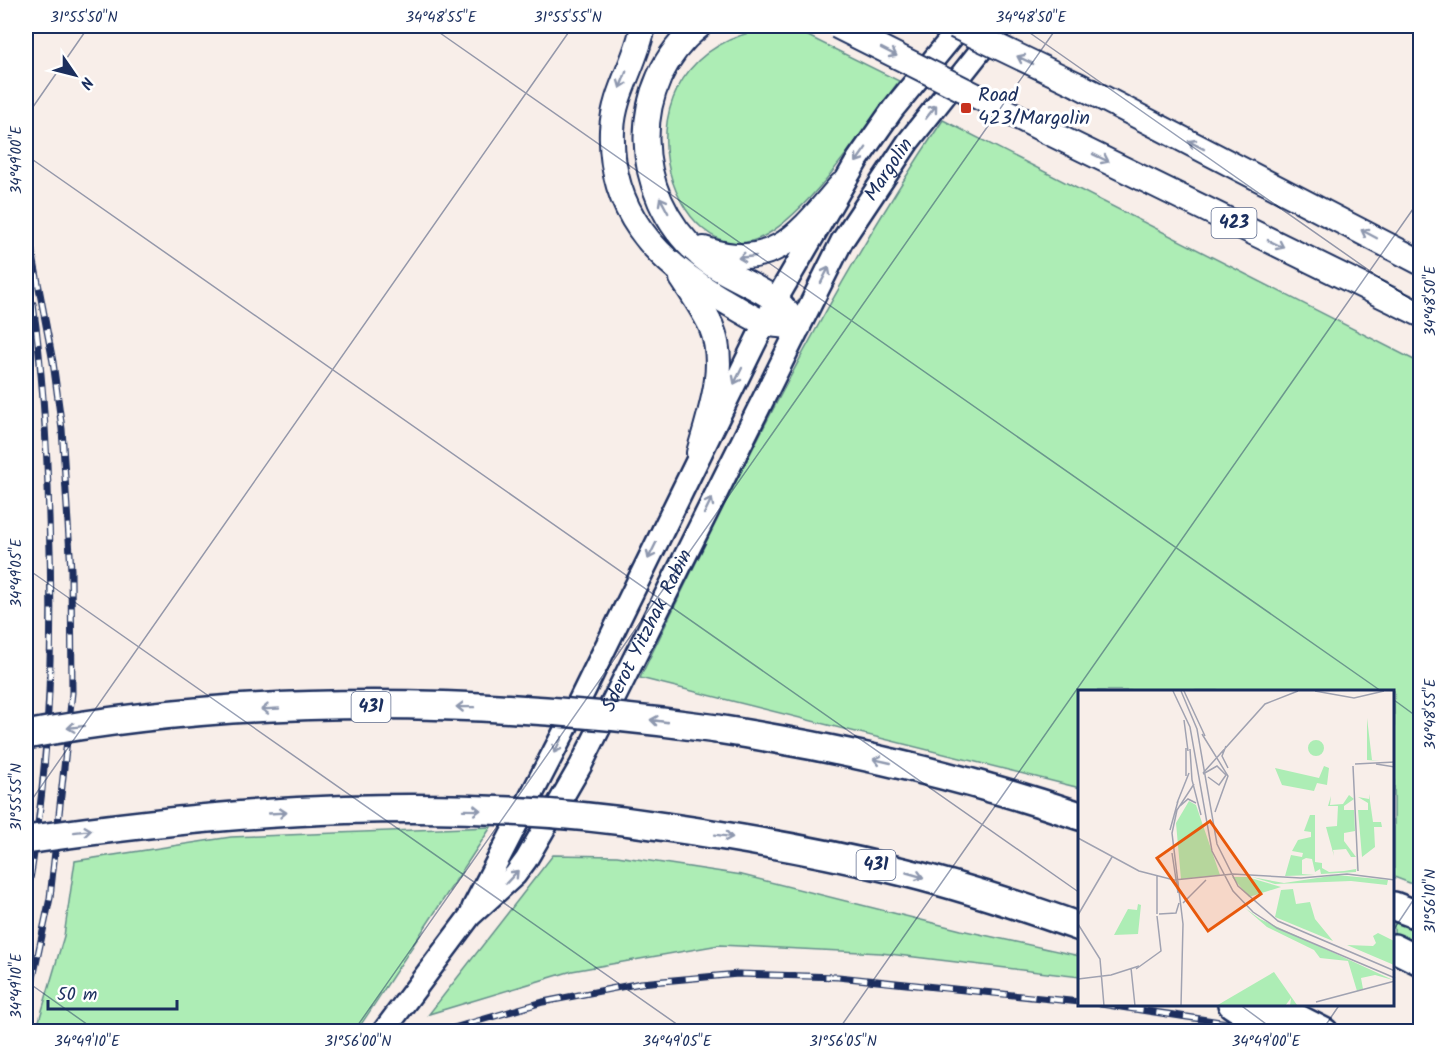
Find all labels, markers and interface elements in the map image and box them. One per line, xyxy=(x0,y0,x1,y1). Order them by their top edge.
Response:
text: 31°55'50"N xyxy=(50,6,118,30)
text: 34°48'55"E xyxy=(405,6,478,30)
text: 31°55'55"N xyxy=(534,6,602,30)
text: 34°48'50"E xyxy=(996,6,1068,30)
north arrow xyxy=(45,45,105,105)
one-way arrow xyxy=(879,47,897,58)
one-way arrow xyxy=(1017,53,1035,65)
one-way arrow xyxy=(617,70,628,89)
text: N xyxy=(73,71,99,94)
place label: Road 423/Margolin xyxy=(978,80,1090,135)
marker: Road 423/Margolin xyxy=(959,101,973,115)
one-way arrow xyxy=(925,104,938,120)
text: 34°49'00"E xyxy=(5,125,29,194)
street label: Margolin xyxy=(856,132,922,208)
one-way arrow xyxy=(1187,138,1205,150)
one-way arrow xyxy=(855,146,867,162)
one-way arrow xyxy=(1091,153,1109,165)
one-way arrow xyxy=(658,197,669,215)
road number: 423 xyxy=(1212,208,1256,238)
one-way arrow xyxy=(1361,228,1378,240)
one-way arrow xyxy=(1266,238,1284,250)
one-way arrow xyxy=(738,251,757,262)
text: 34°48'50"E xyxy=(1419,264,1443,336)
one-way arrow xyxy=(820,266,831,284)
one-way arrow xyxy=(731,366,743,384)
one-way arrow xyxy=(703,497,715,515)
text: 34°49'05"E xyxy=(5,537,29,607)
one-way arrow xyxy=(646,541,658,559)
street label: Sderot Yitzhak Rabin xyxy=(594,544,702,718)
text: 34°48'55"E xyxy=(1419,677,1443,750)
inset map xyxy=(1078,690,1395,1006)
road number: 431 xyxy=(352,692,391,722)
one-way arrow xyxy=(455,701,475,713)
one-way arrow xyxy=(260,704,280,715)
one-way arrow xyxy=(650,716,670,727)
one-way arrow xyxy=(66,722,86,733)
one-way arrow xyxy=(551,736,563,754)
one-way arrow xyxy=(873,755,892,766)
text: 31°55'55"N xyxy=(5,763,29,831)
one-way arrow xyxy=(462,804,482,816)
one-way arrow xyxy=(267,807,287,818)
one-way arrow xyxy=(73,826,93,837)
one-way arrow xyxy=(713,830,733,841)
road number: 431 xyxy=(856,850,896,880)
one-way arrow xyxy=(505,869,519,884)
text: 31°56'10"N xyxy=(1419,869,1443,933)
one-way arrow xyxy=(905,870,924,881)
text: 34°49'10"E xyxy=(5,952,29,1019)
scale bar xyxy=(48,973,177,1011)
text: 50 m xyxy=(57,981,97,1010)
text: 34°49'10"E xyxy=(54,1030,121,1054)
text: 31°56'00"N xyxy=(324,1030,392,1054)
text: 34°49'05"E xyxy=(643,1030,713,1054)
text: 31°56'05"N xyxy=(809,1030,877,1054)
text: 34°49'00"E xyxy=(1232,1030,1301,1054)

